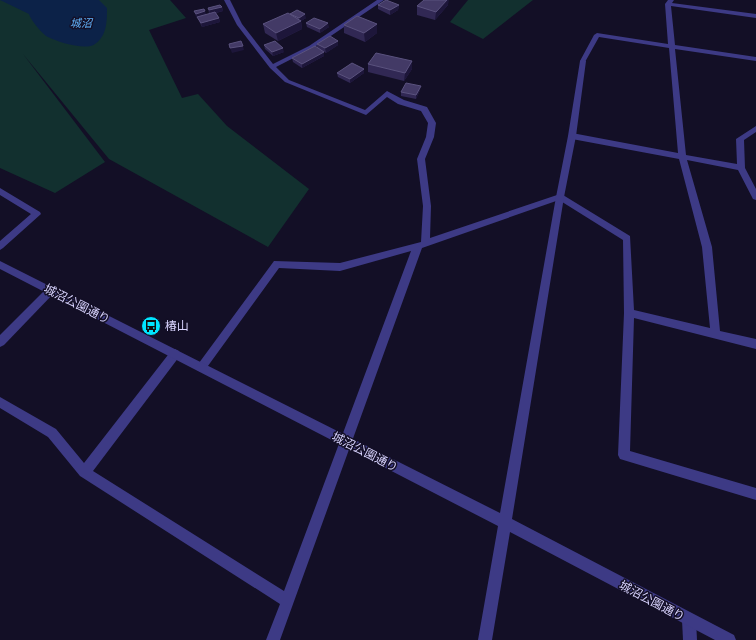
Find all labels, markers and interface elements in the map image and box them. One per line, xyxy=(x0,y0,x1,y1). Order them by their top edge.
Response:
water label: 城沼 xyxy=(70,17,94,30)
street label: 城沼公園通り xyxy=(42,281,112,327)
bus stop icon: 椿山 xyxy=(140,315,162,337)
place label: 椿山 xyxy=(165,319,189,333)
street label: 城沼公園通り xyxy=(330,429,400,475)
street label: 城沼公園通り xyxy=(617,578,687,624)

